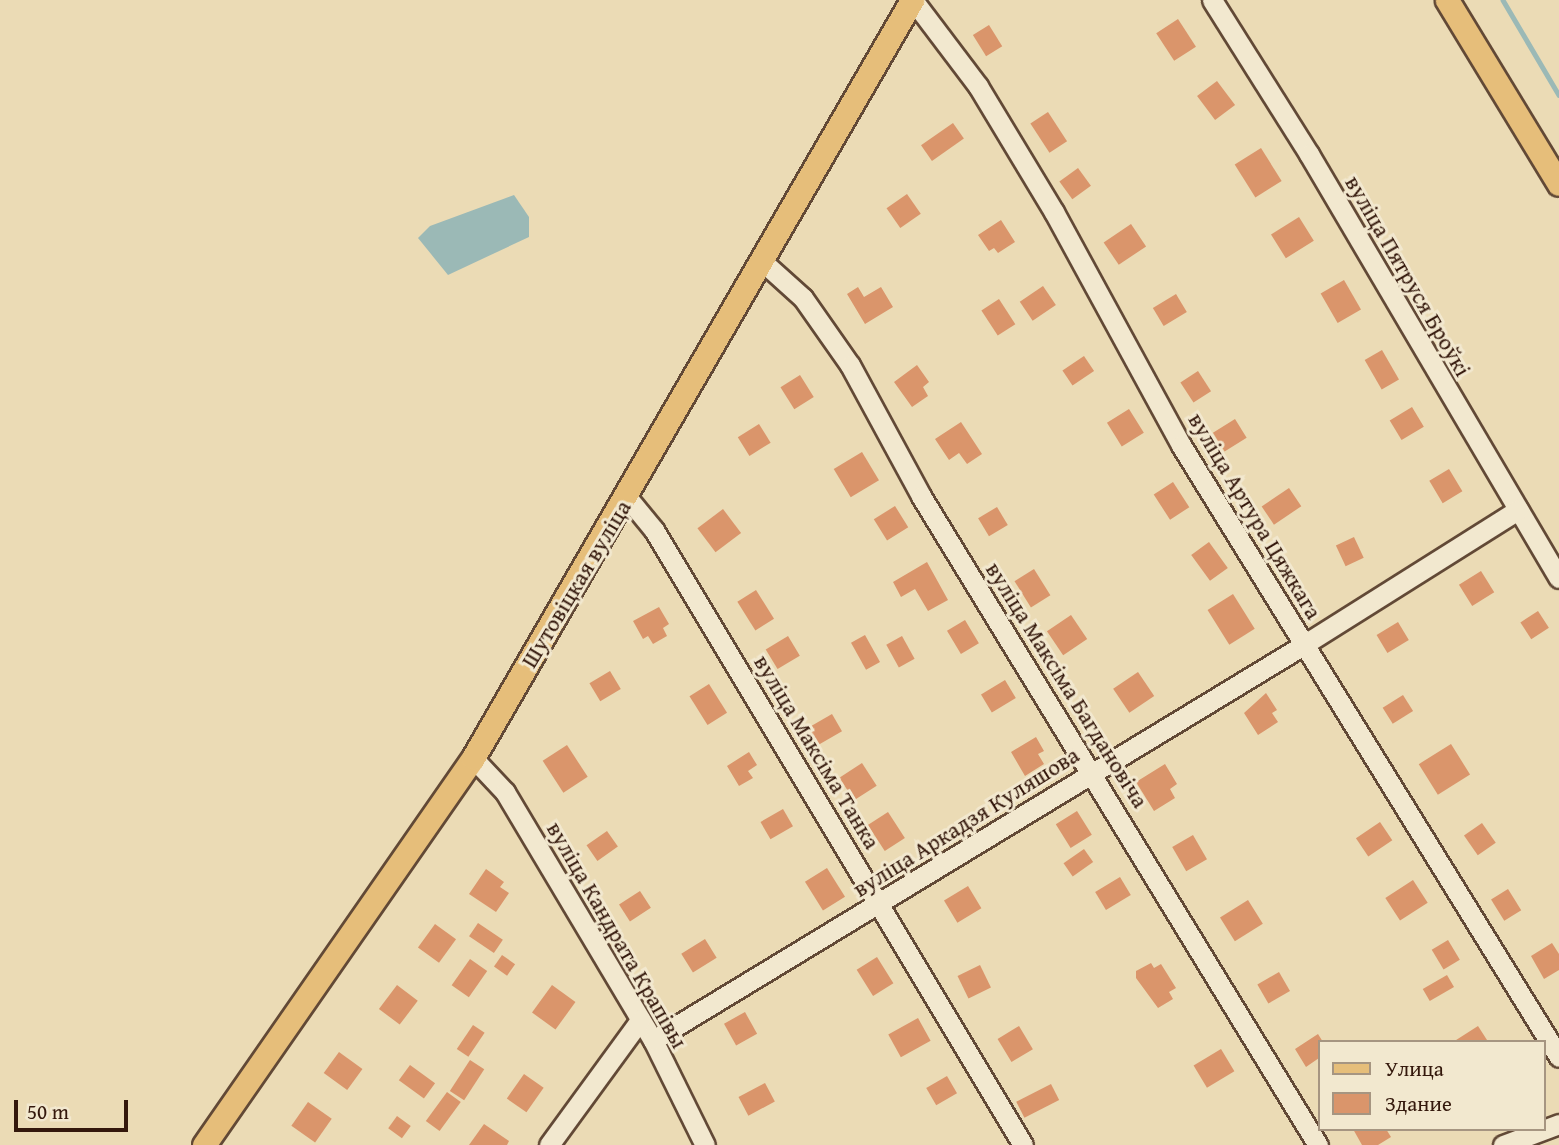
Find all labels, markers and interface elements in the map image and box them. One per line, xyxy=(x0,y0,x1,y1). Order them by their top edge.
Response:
street label: вуліца Пятруся Броўкі xyxy=(1339,171,1477,381)
street label: вуліца Артура Цяжкага xyxy=(1182,408,1328,624)
street label: Шутовіцкая вуліца xyxy=(515,495,637,673)
street label: вуліца Максіма Багдановіча xyxy=(980,557,1154,813)
street label: вуліца Максіма Танка xyxy=(748,650,886,854)
street label: вуліца Аркадзя Куляшова xyxy=(848,741,1084,903)
street label: вуліца Кандрата Крапівы xyxy=(541,817,693,1053)
legend xyxy=(1318,1040,1545,1131)
text: Улица xyxy=(1385,1053,1444,1084)
scale bar xyxy=(18,1086,131,1130)
text: Здание xyxy=(1385,1088,1452,1119)
text: 50 m xyxy=(27,1096,69,1127)

